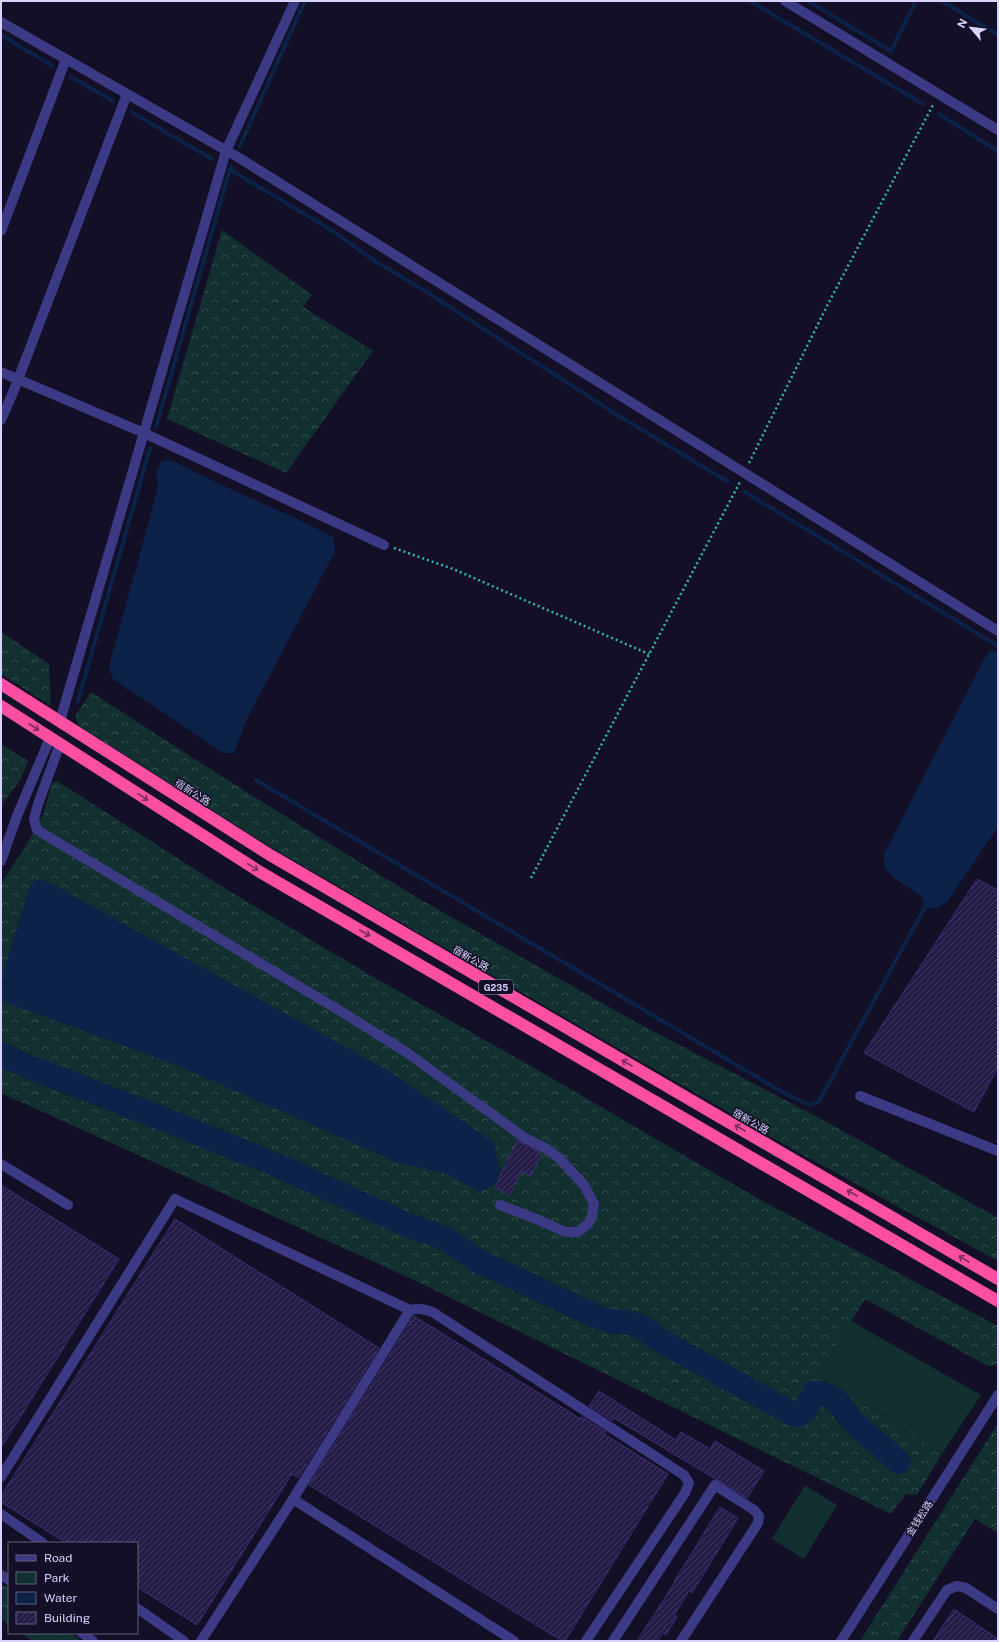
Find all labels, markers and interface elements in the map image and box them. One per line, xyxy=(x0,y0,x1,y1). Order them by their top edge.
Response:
north arrow xyxy=(951,8,991,48)
text: N xyxy=(955,17,969,30)
one-way arrow xyxy=(28,724,40,732)
street label: 宿新公路 xyxy=(173,776,213,808)
one-way arrow xyxy=(138,793,149,802)
one-way arrow xyxy=(247,863,258,871)
one-way arrow xyxy=(359,929,371,937)
street label: 宿新公路 xyxy=(451,943,491,973)
road number: G235 xyxy=(479,980,513,994)
one-way arrow xyxy=(621,1058,633,1066)
street label: 宿新公路 xyxy=(731,1106,771,1136)
one-way arrow xyxy=(734,1123,746,1131)
one-way arrow xyxy=(846,1189,858,1197)
one-way arrow xyxy=(959,1255,970,1263)
street label: 金钱松路 xyxy=(903,1498,935,1538)
legend xyxy=(8,1542,138,1634)
text: Road xyxy=(44,1551,72,1565)
text: Park xyxy=(44,1571,70,1585)
text: Water xyxy=(44,1591,78,1605)
text: Building xyxy=(44,1611,90,1625)

